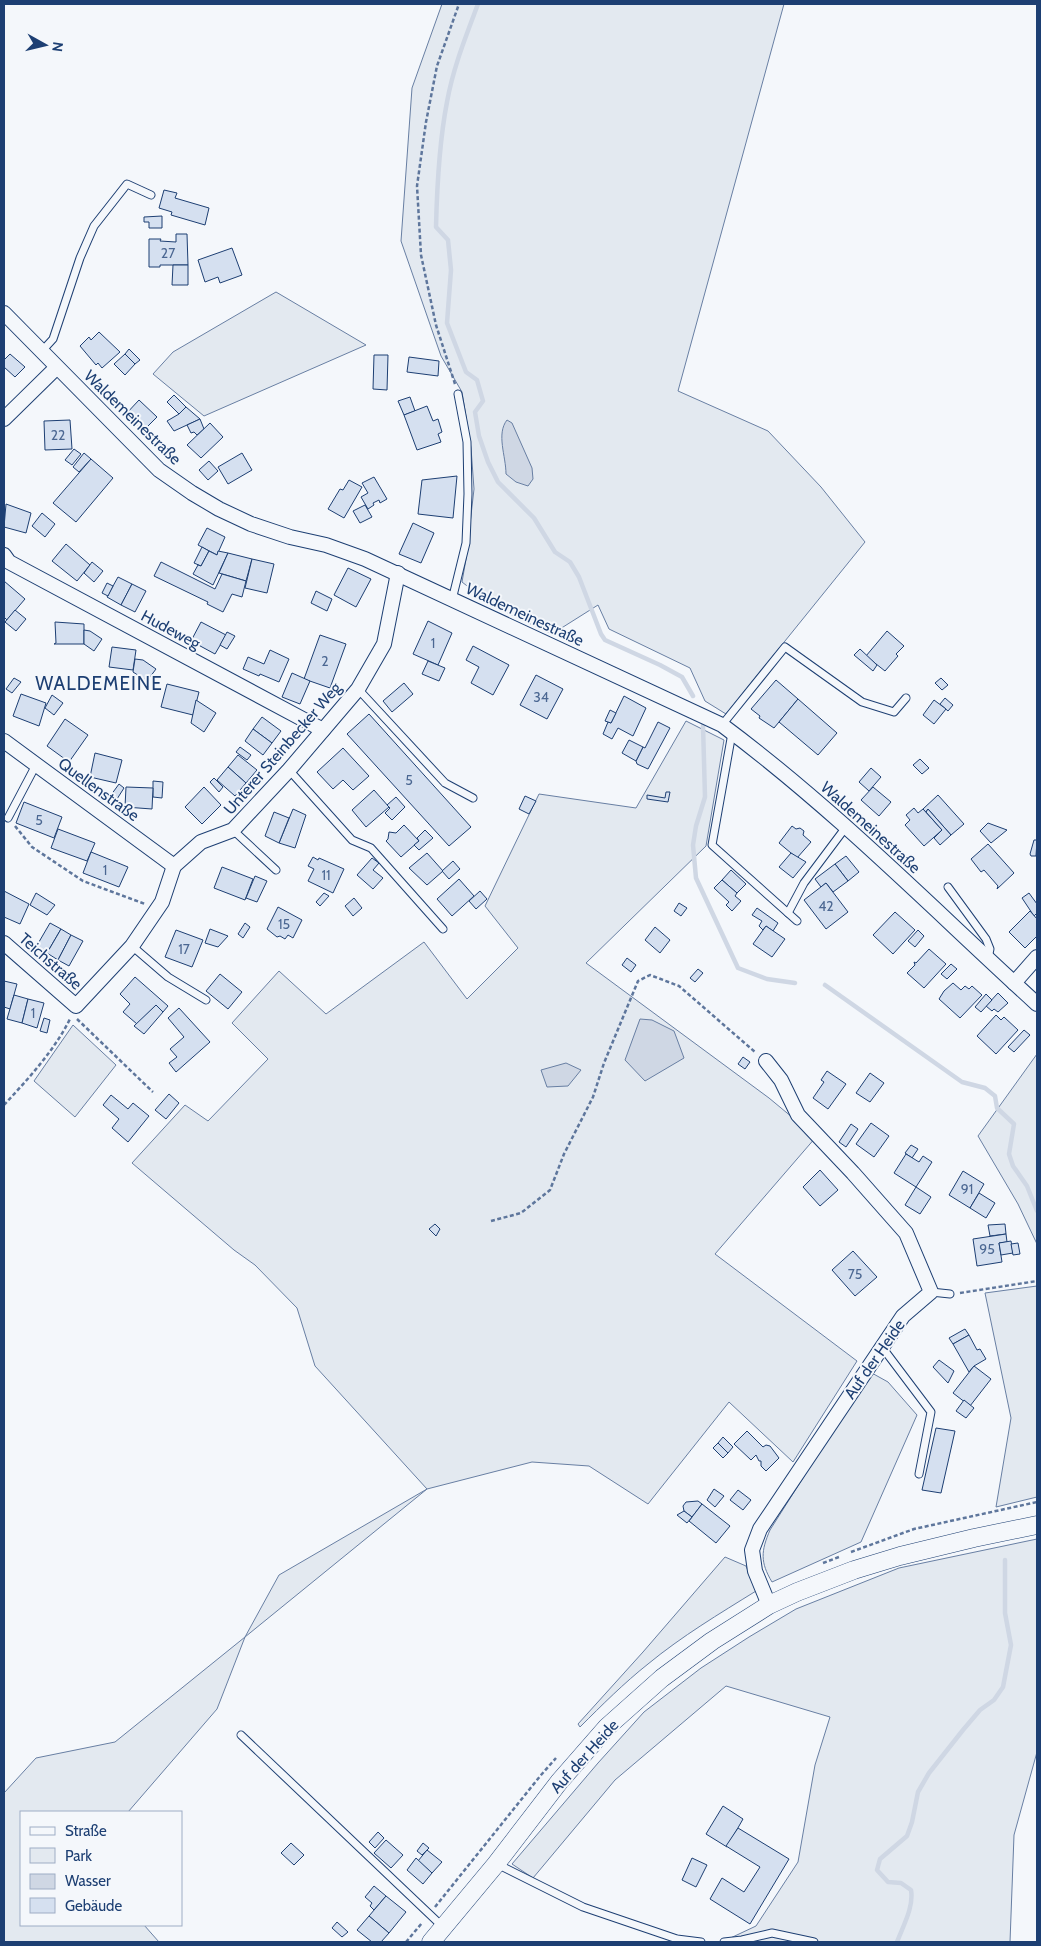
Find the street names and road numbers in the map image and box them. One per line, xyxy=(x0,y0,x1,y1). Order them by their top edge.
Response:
street label: Waldemeinestraße xyxy=(80,366,185,469)
street label: Waldemeinestraße xyxy=(463,579,587,650)
street label: Hudeweg xyxy=(138,606,204,653)
street label: Unterer Steinbecker Weg xyxy=(220,678,346,818)
street label: Quellenstraße xyxy=(55,754,143,825)
street label: Waldemeinestraße xyxy=(817,778,924,877)
street label: Teichstraße xyxy=(15,929,86,994)
street label: Auf der Heide xyxy=(840,1316,909,1403)
street label: Auf der Heide xyxy=(546,1716,622,1797)

